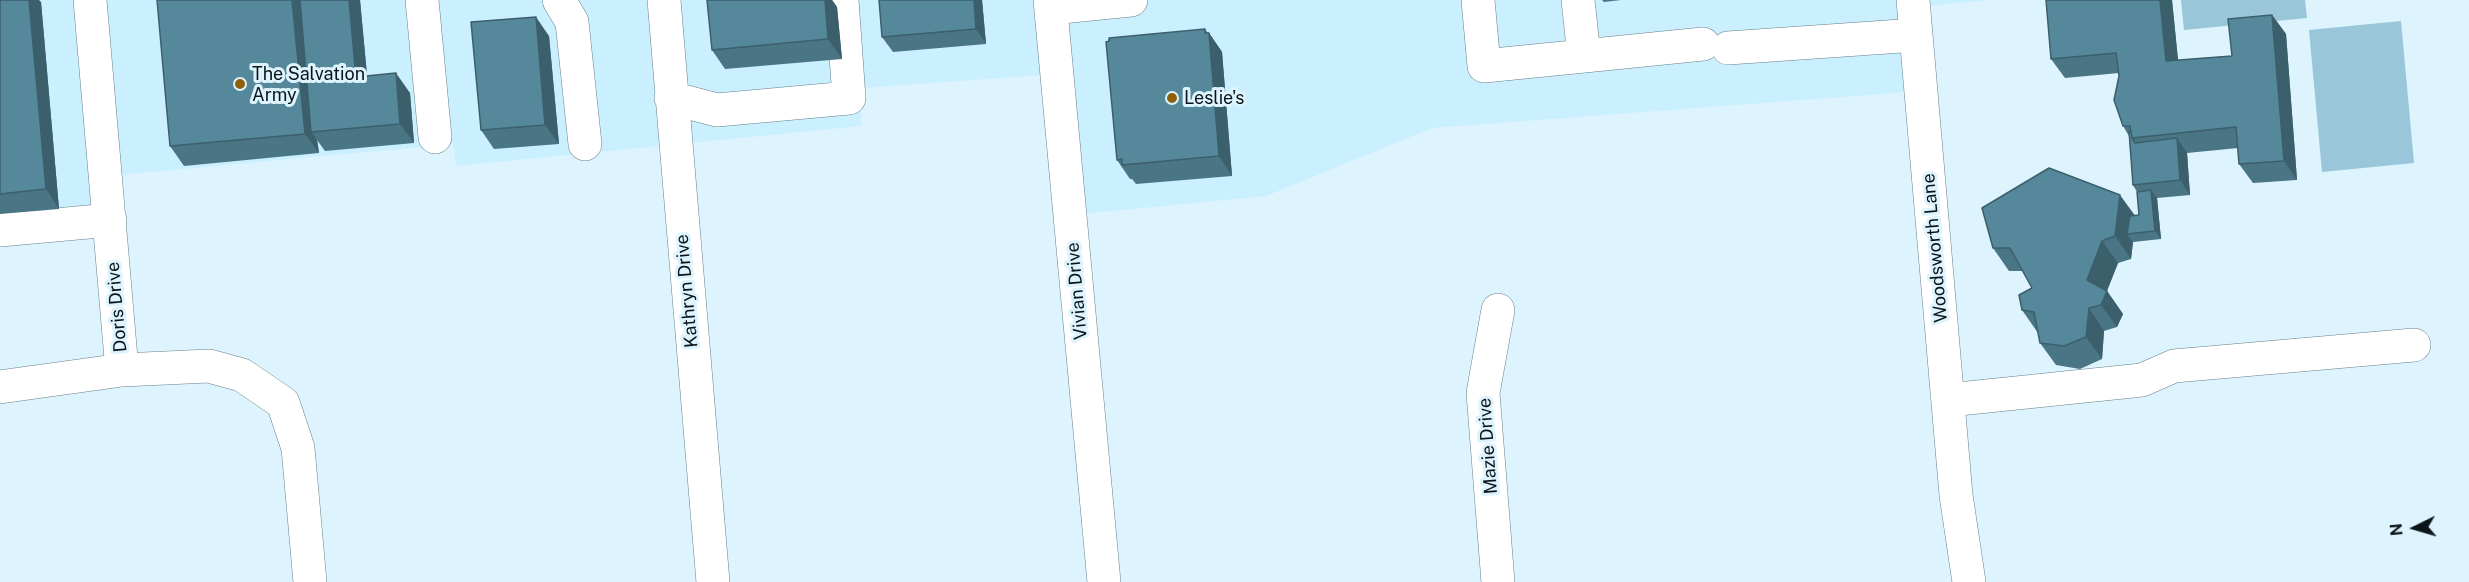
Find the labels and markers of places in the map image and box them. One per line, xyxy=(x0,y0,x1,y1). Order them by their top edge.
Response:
place label: The Salvation Army xyxy=(252,63,365,106)
marker: The Salvation Army xyxy=(233,77,247,91)
place label: Leslie's xyxy=(1184,87,1244,109)
marker: Leslie's xyxy=(1165,91,1179,105)

